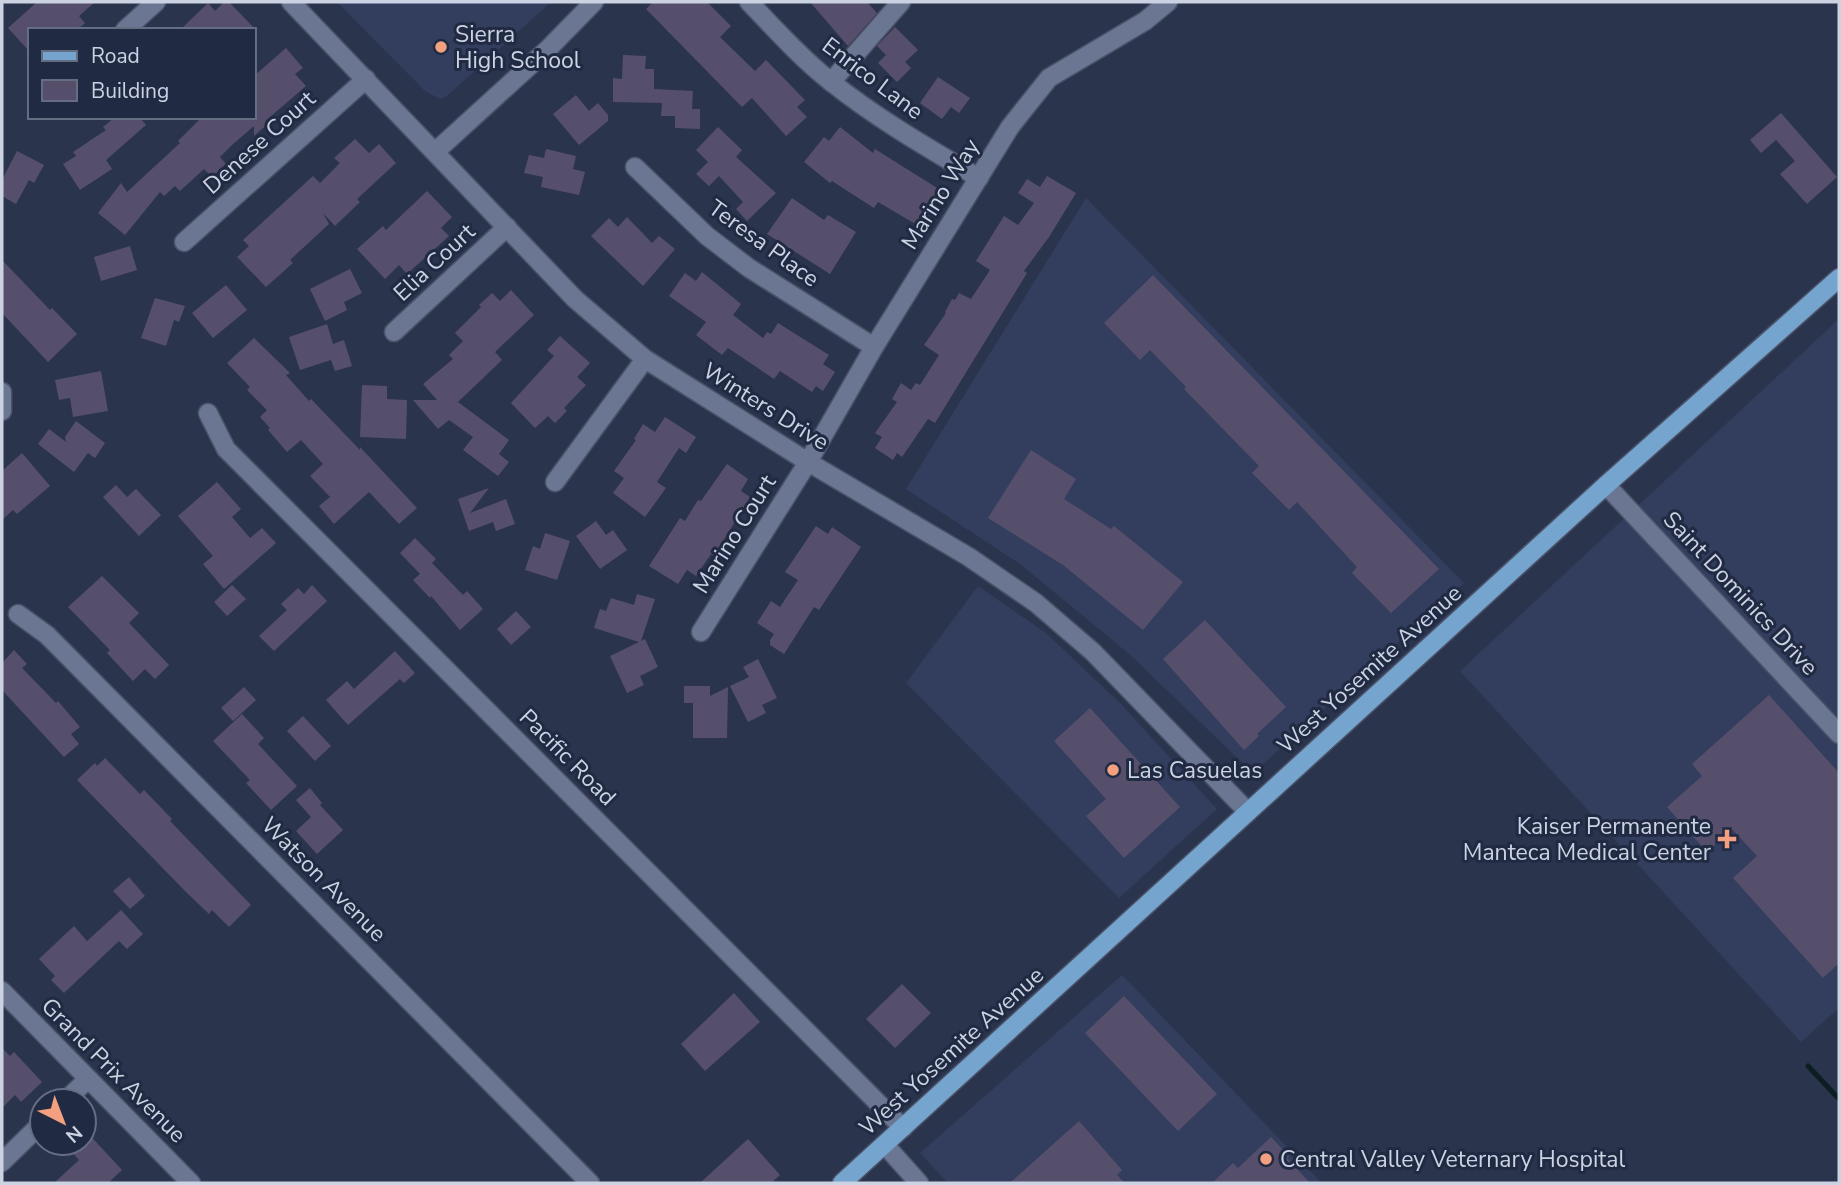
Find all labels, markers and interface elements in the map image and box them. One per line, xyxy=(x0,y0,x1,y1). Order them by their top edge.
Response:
place label: Sierra High School xyxy=(455,19,581,76)
legend xyxy=(28,28,256,119)
street label: Enrico Lane xyxy=(816,30,930,127)
marker: Sierra High School xyxy=(433,39,449,55)
text: Road xyxy=(91,42,140,70)
text: Building xyxy=(91,77,169,105)
street label: Denese Court xyxy=(197,83,323,201)
street label: Marino Way xyxy=(894,133,987,256)
street label: Teresa Place xyxy=(702,193,825,294)
street label: Elia Court xyxy=(387,216,483,308)
street label: Winters Drive xyxy=(697,355,835,458)
street label: Marino Court xyxy=(686,468,784,599)
street label: Saint Dominics Drive xyxy=(1656,504,1825,682)
street label: West Yosemite Avenue xyxy=(1270,578,1468,761)
street label: Pacific Road xyxy=(512,702,623,813)
place label: Las Casuelas xyxy=(1127,755,1262,786)
marker: Las Casuelas xyxy=(1105,762,1121,778)
street label: Watson Avenue xyxy=(254,810,393,949)
place label: Kaiser Permanente Manteca Medical Center xyxy=(1463,811,1712,868)
marker: Kaiser Permanente Manteca Medical Center xyxy=(1717,829,1737,849)
street label: West Yosemite Avenue xyxy=(852,960,1050,1143)
street label: Grand Prix Avenue xyxy=(34,991,193,1150)
north arrow xyxy=(28,1087,98,1157)
text: N xyxy=(60,1119,88,1148)
place label: Central Valley Veternary Hospital xyxy=(1280,1144,1625,1175)
marker: Central Valley Veternary Hospital xyxy=(1258,1151,1274,1167)

